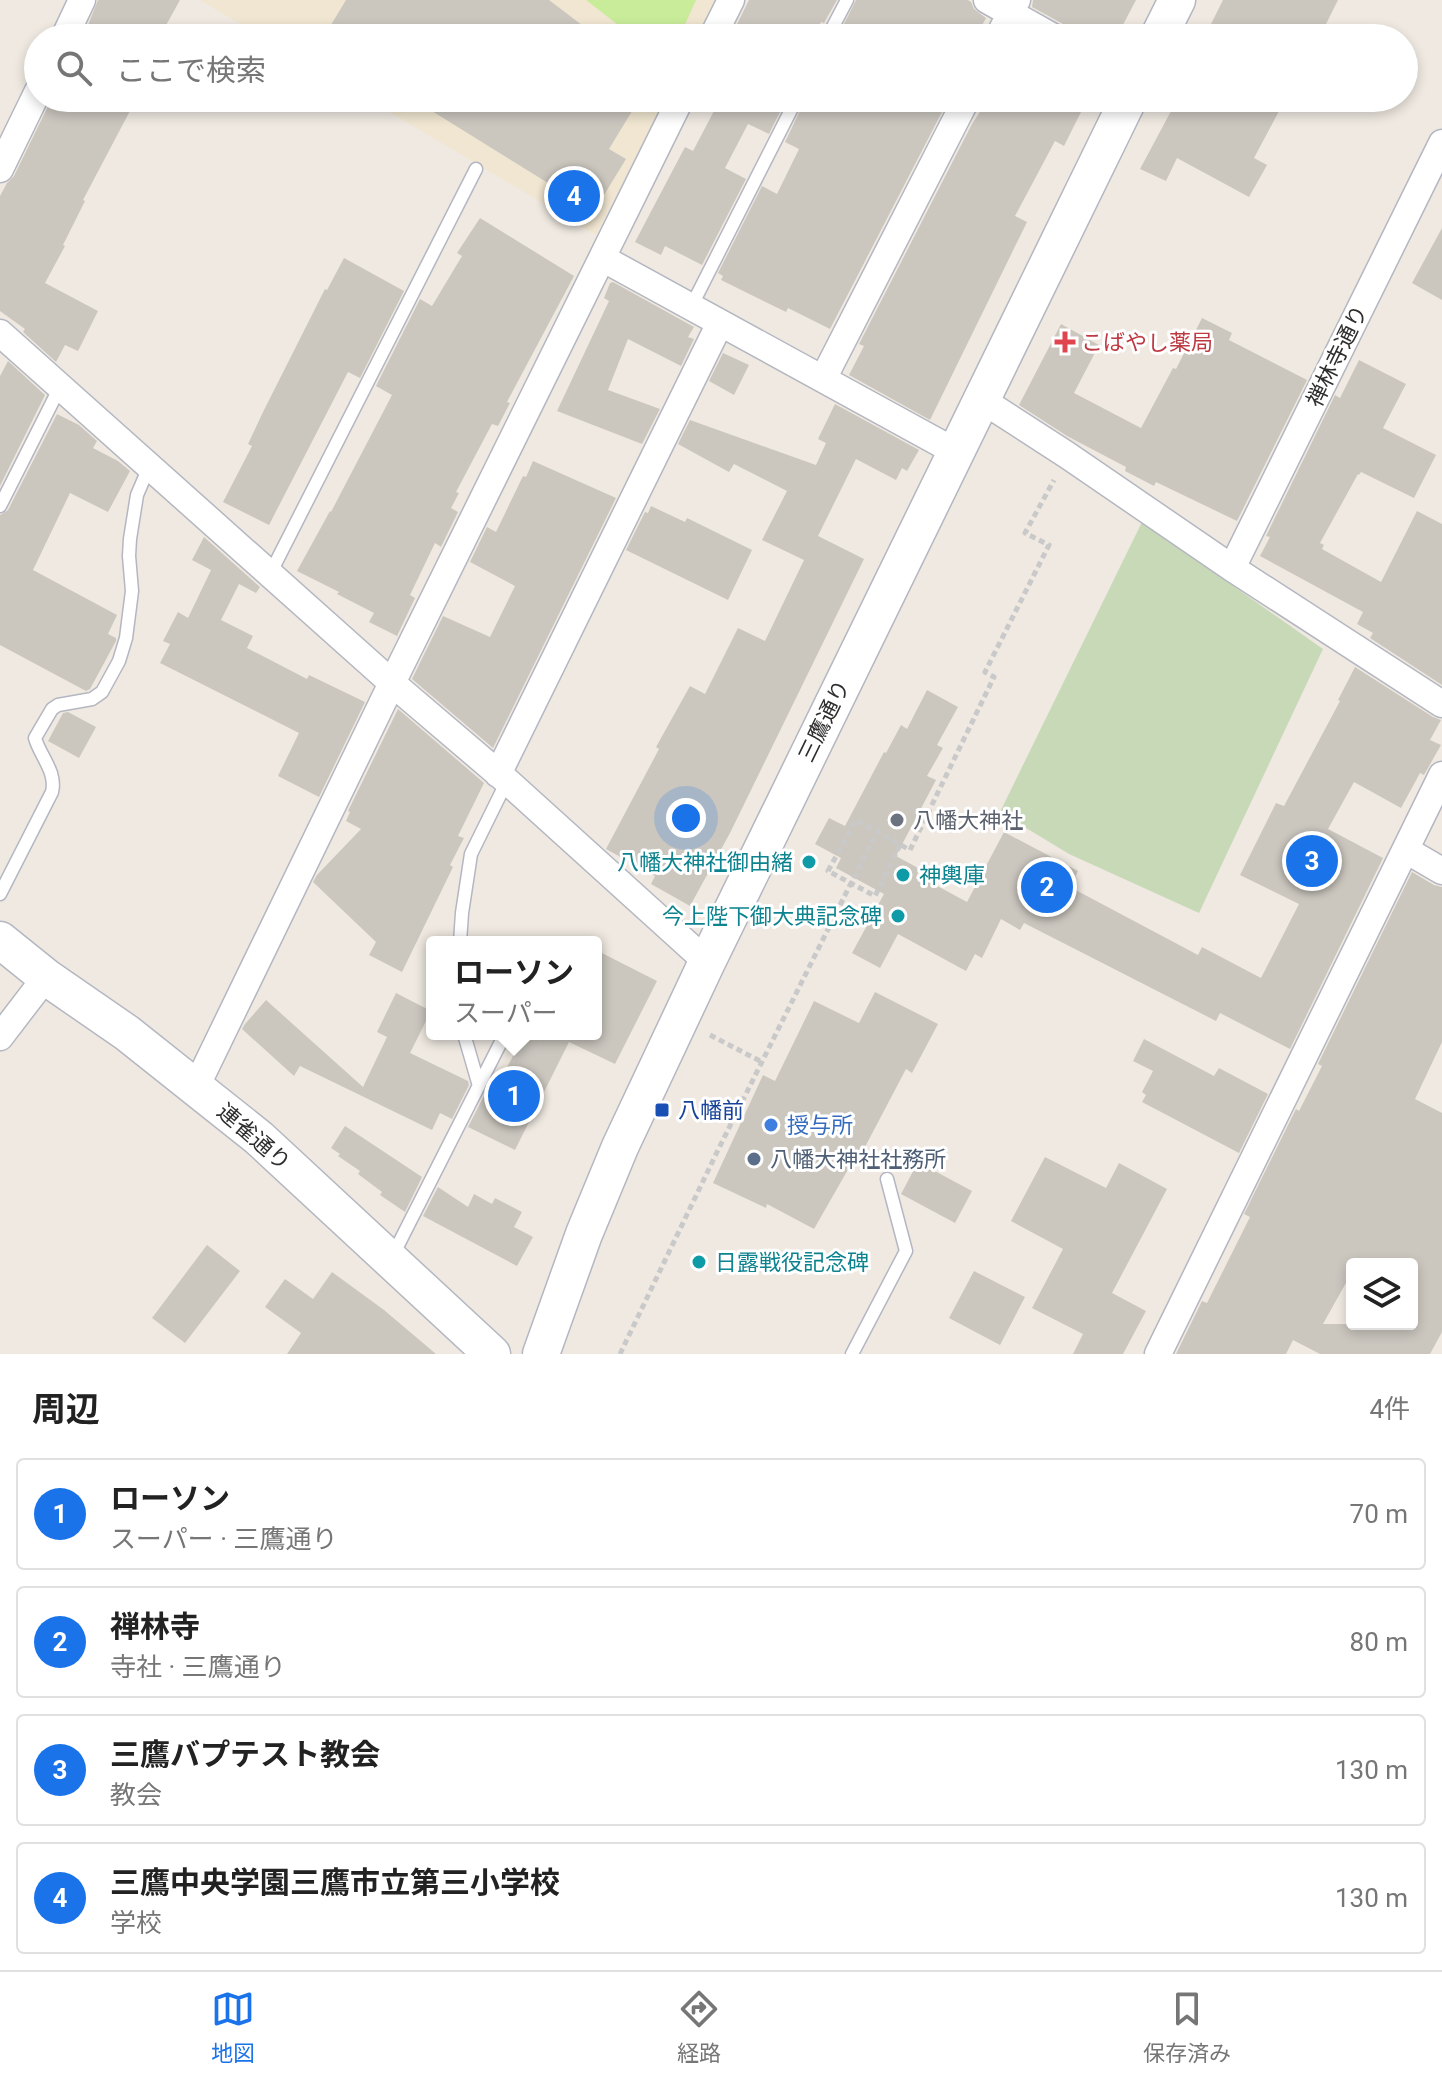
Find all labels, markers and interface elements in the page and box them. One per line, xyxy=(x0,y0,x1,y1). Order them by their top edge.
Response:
search box xyxy=(24,24,1418,112)
icon: search xyxy=(52,46,96,90)
text: ここで検索 xyxy=(116,53,266,88)
pin: 4 xyxy=(548,166,600,226)
street label: 禅林寺通り xyxy=(1302,301,1372,411)
place label: こばやし薬局 xyxy=(1081,330,1213,355)
marker: こばやし薬局 xyxy=(1056,333,1074,351)
street label: 三鷹通り xyxy=(793,676,855,766)
your location xyxy=(666,798,706,838)
place label: 八幡大神社 xyxy=(913,808,1023,833)
marker: 八幡大神社 xyxy=(888,811,906,829)
pin: 3 xyxy=(1286,831,1338,891)
place label: 八幡大神社御由緒 xyxy=(617,850,793,875)
marker: 八幡大神社御由緒 xyxy=(800,853,818,871)
pin: 2 xyxy=(1021,857,1073,917)
place label: 神輿庫 xyxy=(919,863,985,888)
marker: 神輿庫 xyxy=(894,866,912,884)
place label: 今上陛下御大典記念碑 xyxy=(662,904,882,929)
marker: 今上陛下御大典記念碑 xyxy=(889,907,907,925)
popup xyxy=(426,936,602,1040)
text: ローソン xyxy=(454,955,574,990)
text: スーパー xyxy=(454,998,558,1028)
pin: 1 xyxy=(488,1066,540,1126)
place label: 八幡前 xyxy=(678,1098,744,1123)
street label: 連雀通り xyxy=(213,1099,295,1175)
marker: 八幡前 xyxy=(653,1101,671,1119)
place label: 授与所 xyxy=(787,1113,853,1138)
marker: 授与所 xyxy=(762,1116,780,1134)
place label: 八幡大神社社務所 xyxy=(770,1147,946,1172)
marker: 八幡大神社社務所 xyxy=(745,1150,763,1168)
place label: 日露戦役記念碑 xyxy=(715,1250,869,1275)
marker: 日露戦役記念碑 xyxy=(690,1253,708,1271)
map controls xyxy=(1346,1258,1418,1330)
button: layers xyxy=(1346,1258,1418,1330)
text: 周辺 xyxy=(32,1389,100,1429)
text: 4件 xyxy=(1369,1394,1410,1424)
text: ローソン xyxy=(110,1481,230,1516)
text: 1 xyxy=(53,1499,67,1529)
text: 70 m xyxy=(1350,1499,1408,1529)
text: スーパー · 三鷹通り xyxy=(110,1524,337,1554)
text: 禅林寺 xyxy=(110,1609,200,1644)
text: 2 xyxy=(53,1627,67,1657)
text: 80 m xyxy=(1350,1627,1408,1657)
text: 寺社 · 三鷹通り xyxy=(110,1652,286,1682)
text: 三鷹バプテスト教会 xyxy=(110,1737,380,1772)
text: 3 xyxy=(53,1755,67,1785)
text: 130 m xyxy=(1335,1755,1408,1785)
text: 教会 xyxy=(110,1780,162,1810)
text: 三鷹中央学園三鷹市立第三小学校 xyxy=(110,1865,560,1900)
text: 4 xyxy=(53,1883,67,1913)
text: 130 m xyxy=(1335,1883,1408,1913)
text: 学校 xyxy=(110,1908,162,1938)
tab: 地図 xyxy=(211,1987,255,2067)
tab: 経路 xyxy=(677,1987,721,2067)
tab: 保存済み xyxy=(1143,1987,1231,2067)

